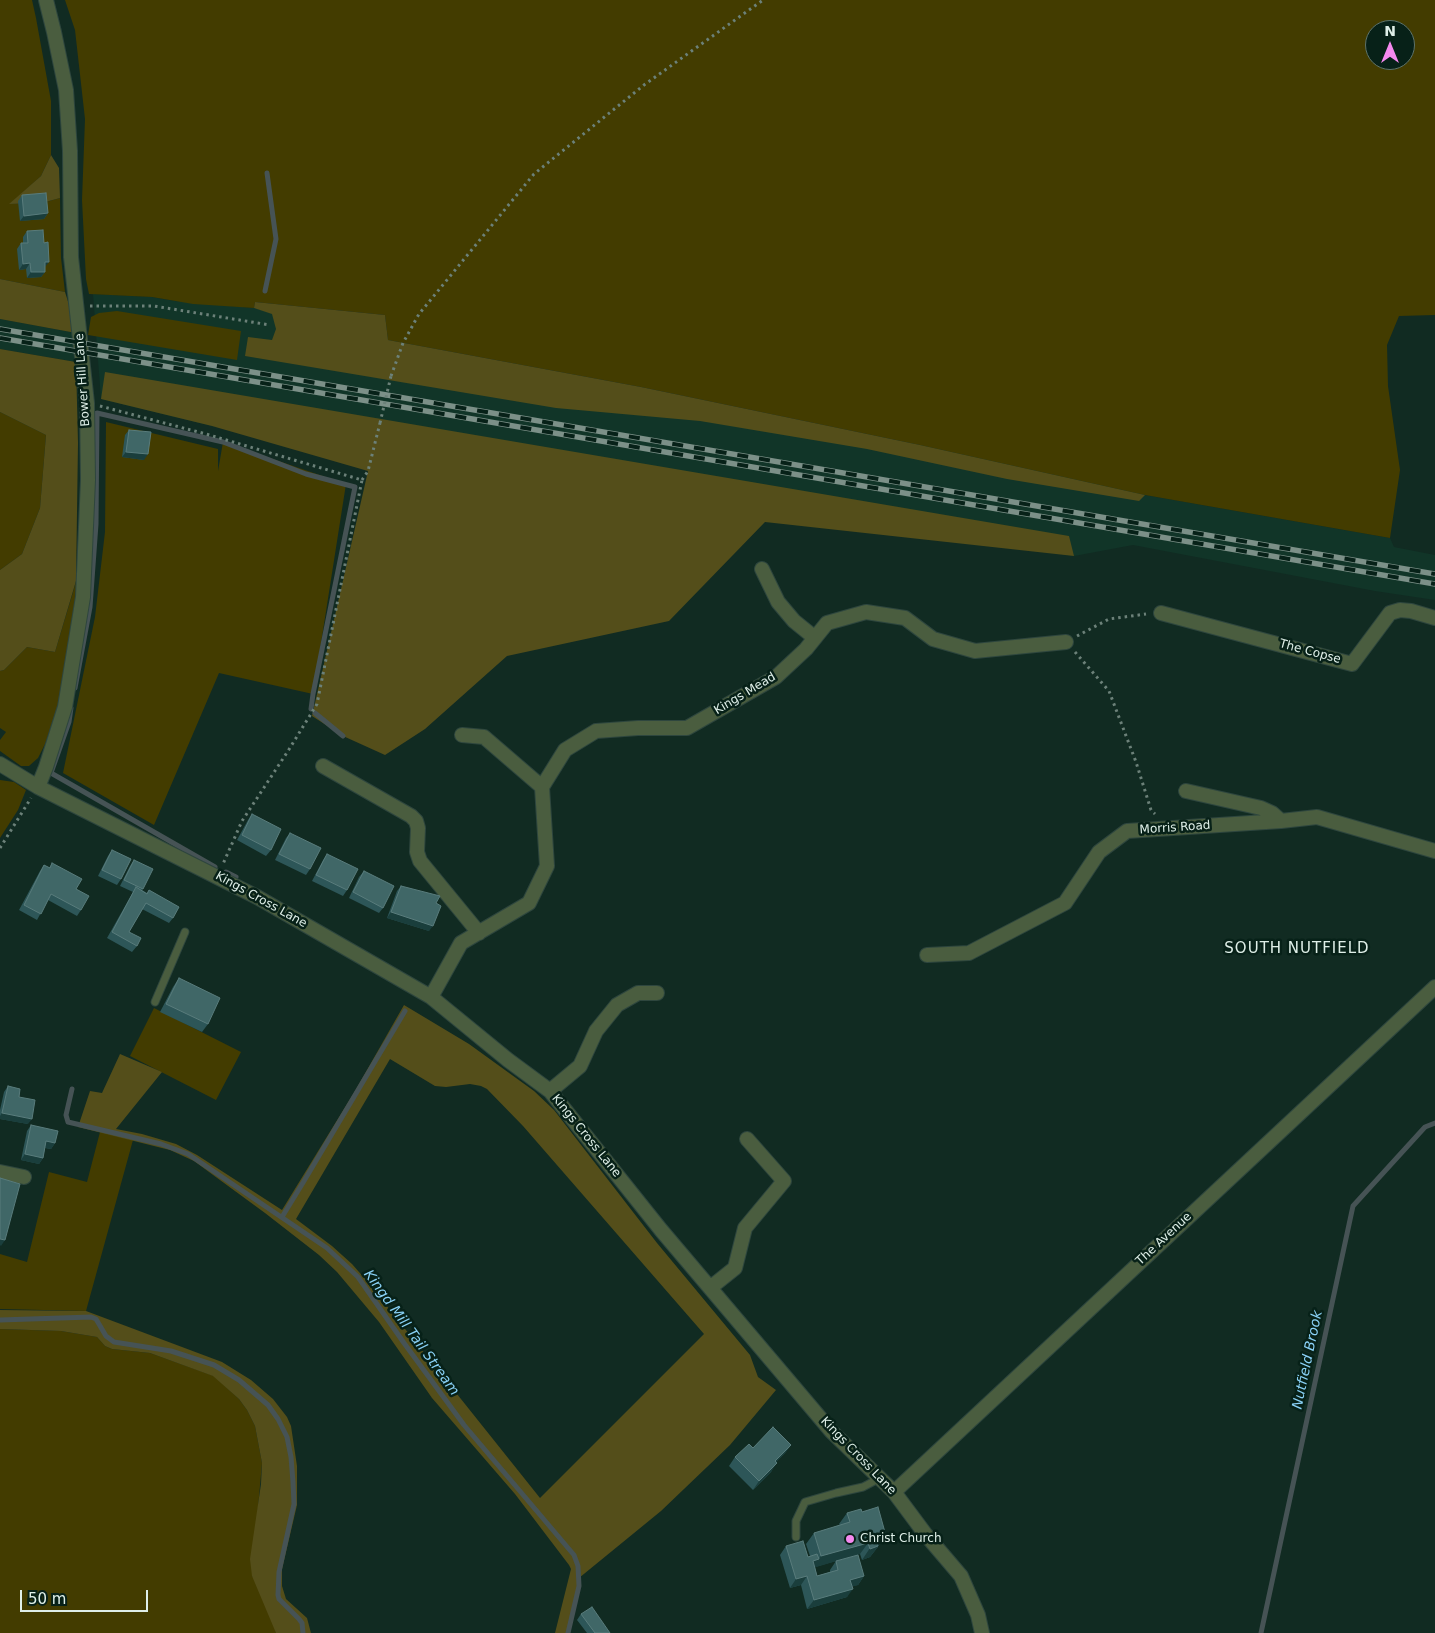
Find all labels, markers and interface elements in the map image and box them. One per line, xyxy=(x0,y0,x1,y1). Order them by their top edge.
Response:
north arrow xyxy=(1365,20,1415,70)
text: N xyxy=(1384,23,1396,39)
street label: Bower Hill Lane xyxy=(73,333,93,427)
street label: The Copse xyxy=(1278,637,1342,667)
street label: Kings Mead xyxy=(712,670,778,718)
street label: Morris Road xyxy=(1139,818,1211,838)
street label: Kings Cross Lane xyxy=(213,869,309,931)
district label: SOUTH NUTFIELD xyxy=(1223,940,1371,958)
street label: Kings Cross Lane xyxy=(548,1092,624,1180)
street label: The Avenue xyxy=(1133,1210,1195,1268)
water label: Kingd Mill Tail Stream xyxy=(360,1267,462,1399)
water label: Nutfield Brook xyxy=(1289,1309,1327,1411)
street label: Kings Cross Lane xyxy=(817,1414,899,1498)
place label: Christ Church xyxy=(860,1532,941,1546)
marker: Christ Church xyxy=(844,1533,856,1545)
scale bar xyxy=(22,1580,150,1612)
text: 50 m xyxy=(28,1590,66,1608)

